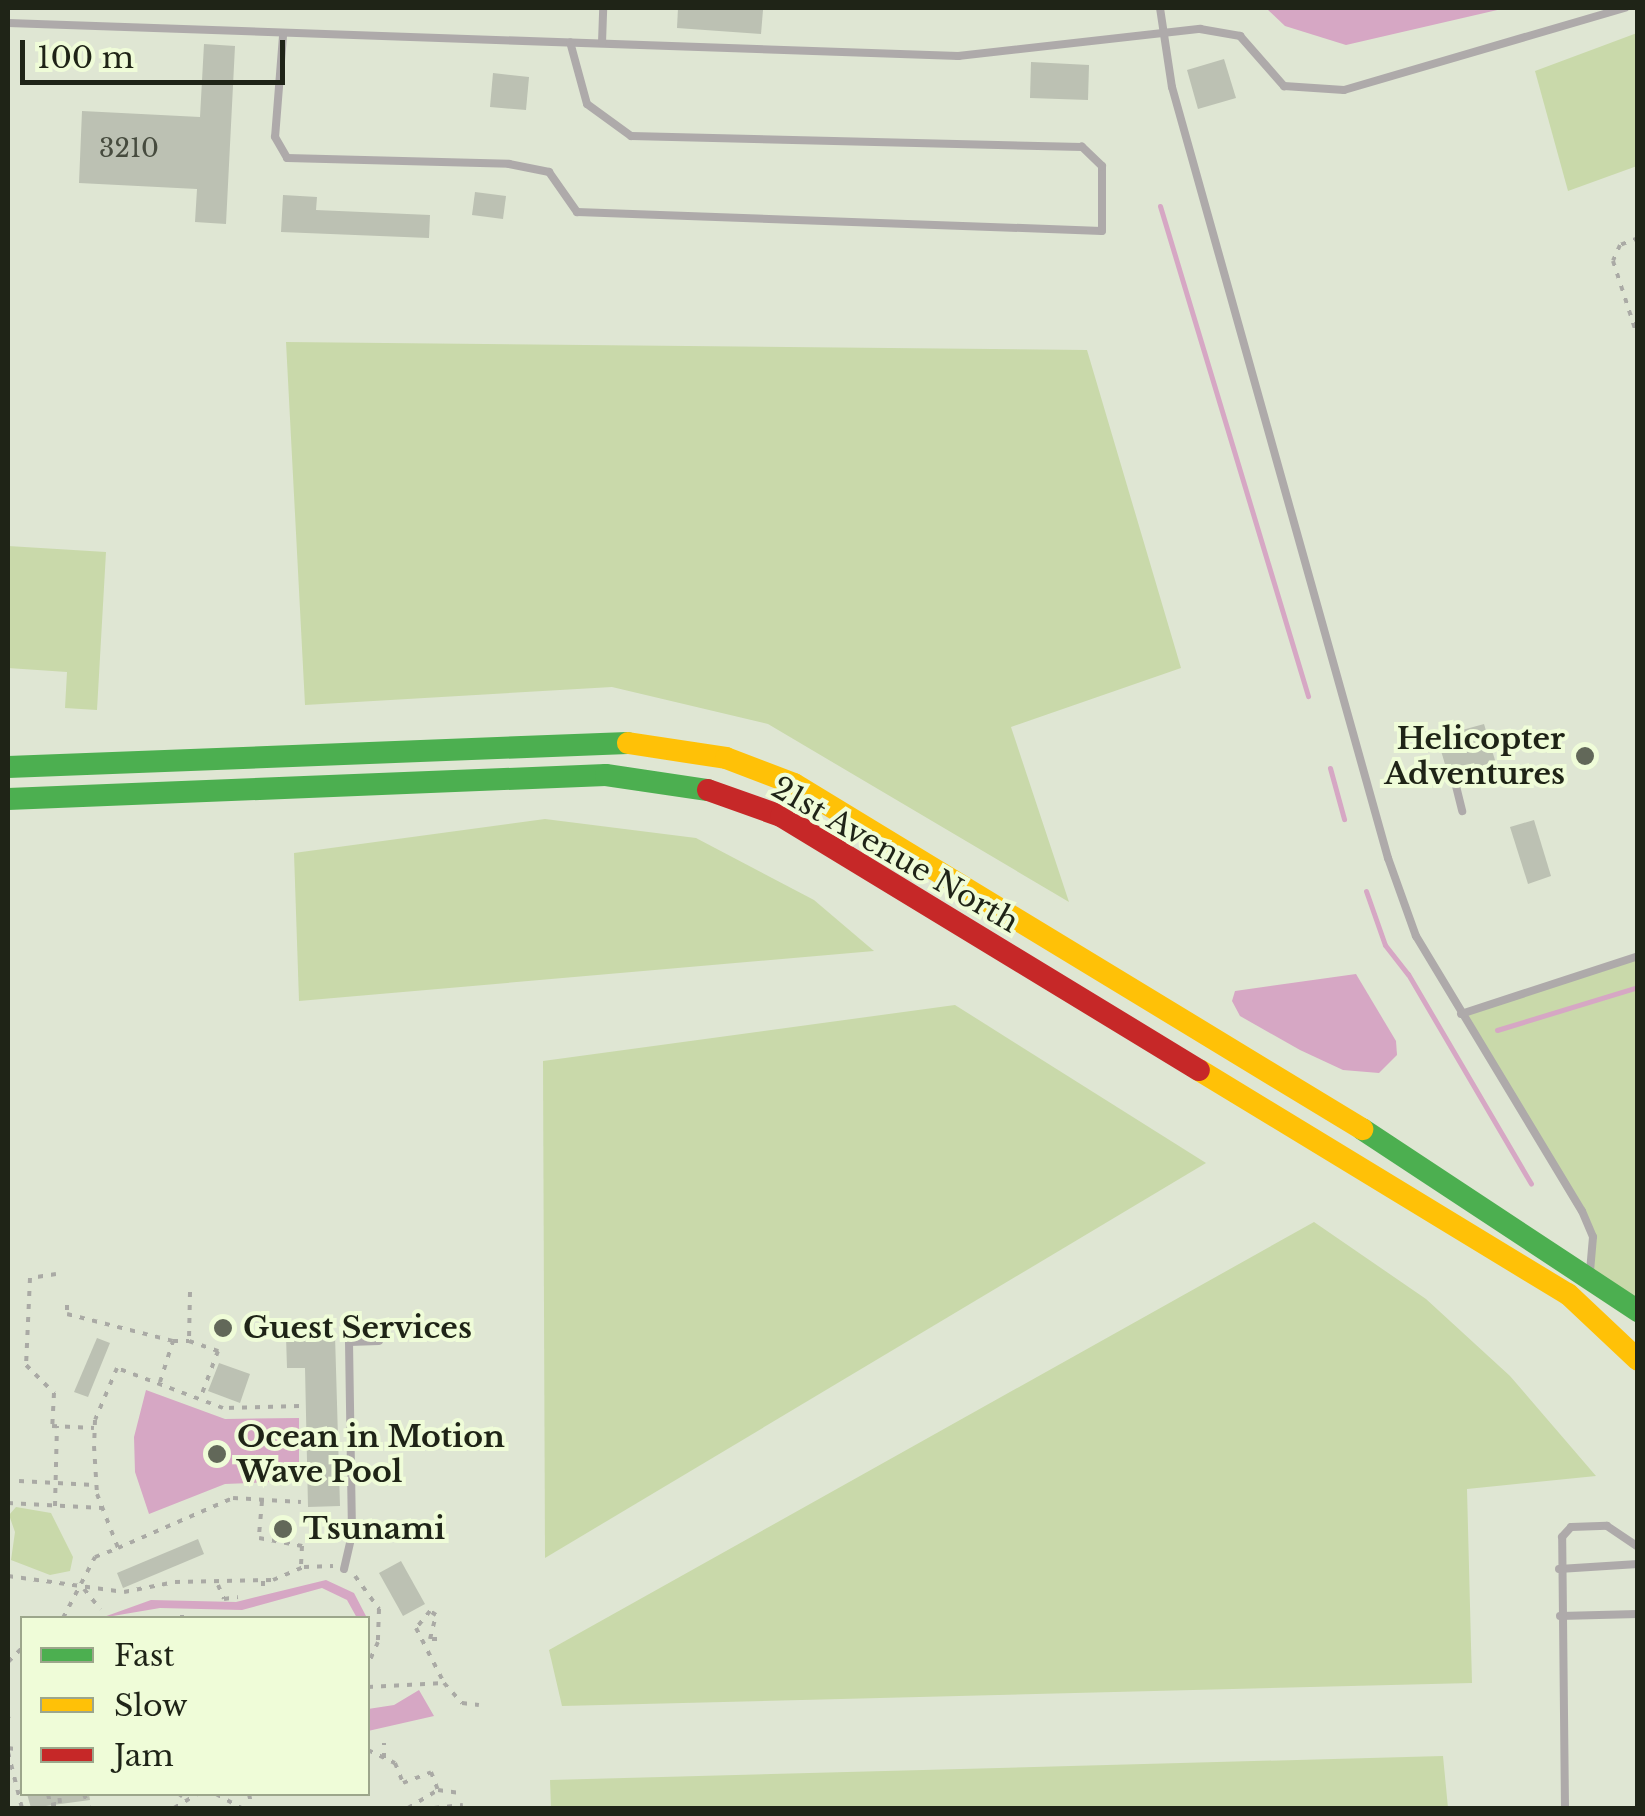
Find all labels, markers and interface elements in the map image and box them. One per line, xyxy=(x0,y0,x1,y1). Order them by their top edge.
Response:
scale bar xyxy=(25,20,290,82)
text: 100 m xyxy=(37,39,134,76)
house number: 3210 xyxy=(99,134,159,164)
place label: Helicopter Adventures xyxy=(1384,721,1565,792)
marker: Helicopter Adventures xyxy=(1574,745,1596,767)
street label: 21st Avenue North xyxy=(765,769,1025,941)
place label: Guest Services xyxy=(243,1310,472,1346)
marker: Guest Services xyxy=(212,1317,234,1339)
place label: Ocean in Motion Wave Pool xyxy=(237,1419,505,1490)
marker: Ocean in Motion Wave Pool xyxy=(206,1443,228,1465)
place label: Tsunami xyxy=(303,1511,445,1547)
marker: Tsunami xyxy=(272,1518,294,1540)
legend xyxy=(20,1616,370,1796)
text: Fast xyxy=(114,1637,175,1674)
text: Slow xyxy=(114,1687,188,1724)
text: Jam xyxy=(114,1737,174,1774)

